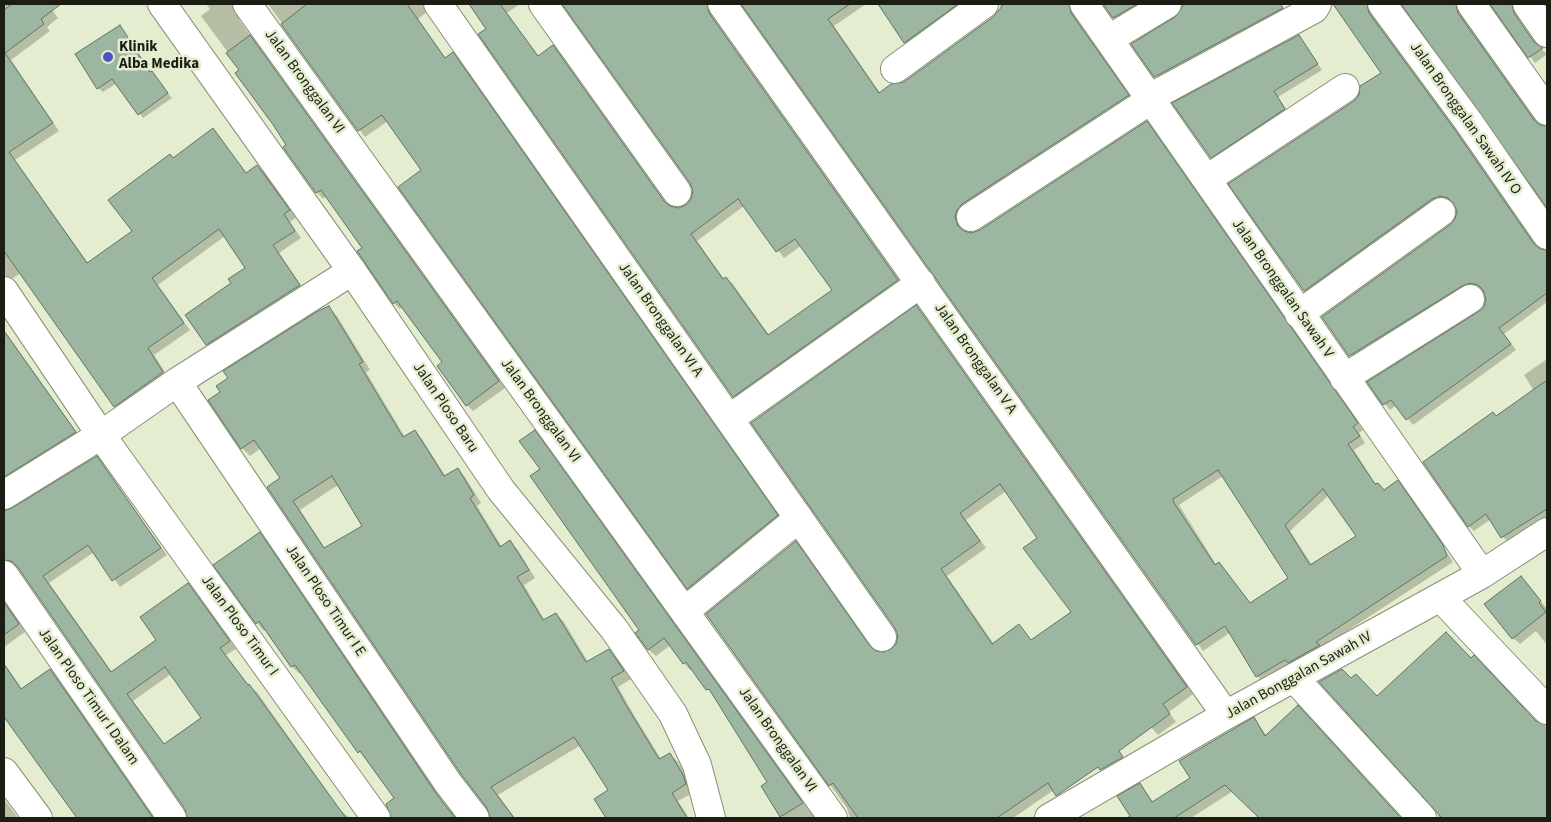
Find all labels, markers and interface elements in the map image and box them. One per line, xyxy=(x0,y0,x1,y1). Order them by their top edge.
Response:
street label: Jalan Bronggalan VI xyxy=(260,26,348,138)
place label: Klinik Alba Medika xyxy=(119,39,199,74)
street label: Jalan Bronggalan Sawah IV O xyxy=(1405,39,1525,199)
marker: Klinik Alba Medika xyxy=(101,50,115,64)
street label: Jalan Bronggalan Sawah V xyxy=(1227,216,1337,362)
street label: Jalan Bronggalan VI A xyxy=(614,259,706,381)
street label: Jalan Bronggalan V A xyxy=(930,300,1020,418)
street label: Jalan Bronggalan VI xyxy=(496,355,584,467)
street label: Jalan Ploso Baru xyxy=(408,359,482,457)
street label: Jalan Ploso Timur I E xyxy=(281,542,369,660)
street label: Jalan Ploso Timur I xyxy=(197,572,281,680)
street label: Jalan Ploso Timur I Dalam xyxy=(34,625,142,769)
street label: Jalan Bonggalan Sawah IV xyxy=(1223,628,1375,724)
street label: Jalan Bronggalan VI xyxy=(734,684,820,796)

